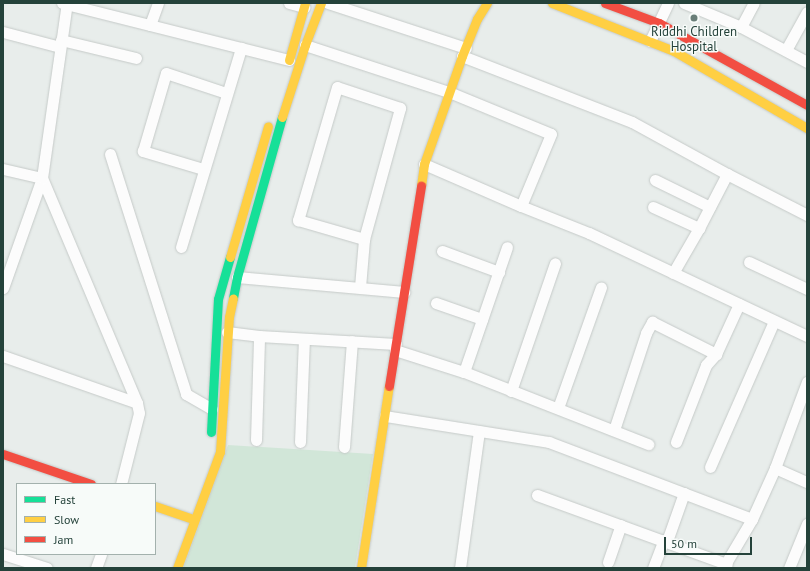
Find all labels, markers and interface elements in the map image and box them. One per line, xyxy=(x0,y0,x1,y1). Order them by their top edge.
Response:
marker: Riddhi Children Hospital xyxy=(688,12,700,24)
place label: Riddhi Children Hospital xyxy=(651,25,737,56)
legend xyxy=(16,483,156,555)
text: Fast xyxy=(54,492,75,507)
text: Slow xyxy=(54,512,79,527)
scale bar xyxy=(666,529,754,555)
text: Jam xyxy=(54,532,73,547)
text: 50 m xyxy=(671,536,697,551)

